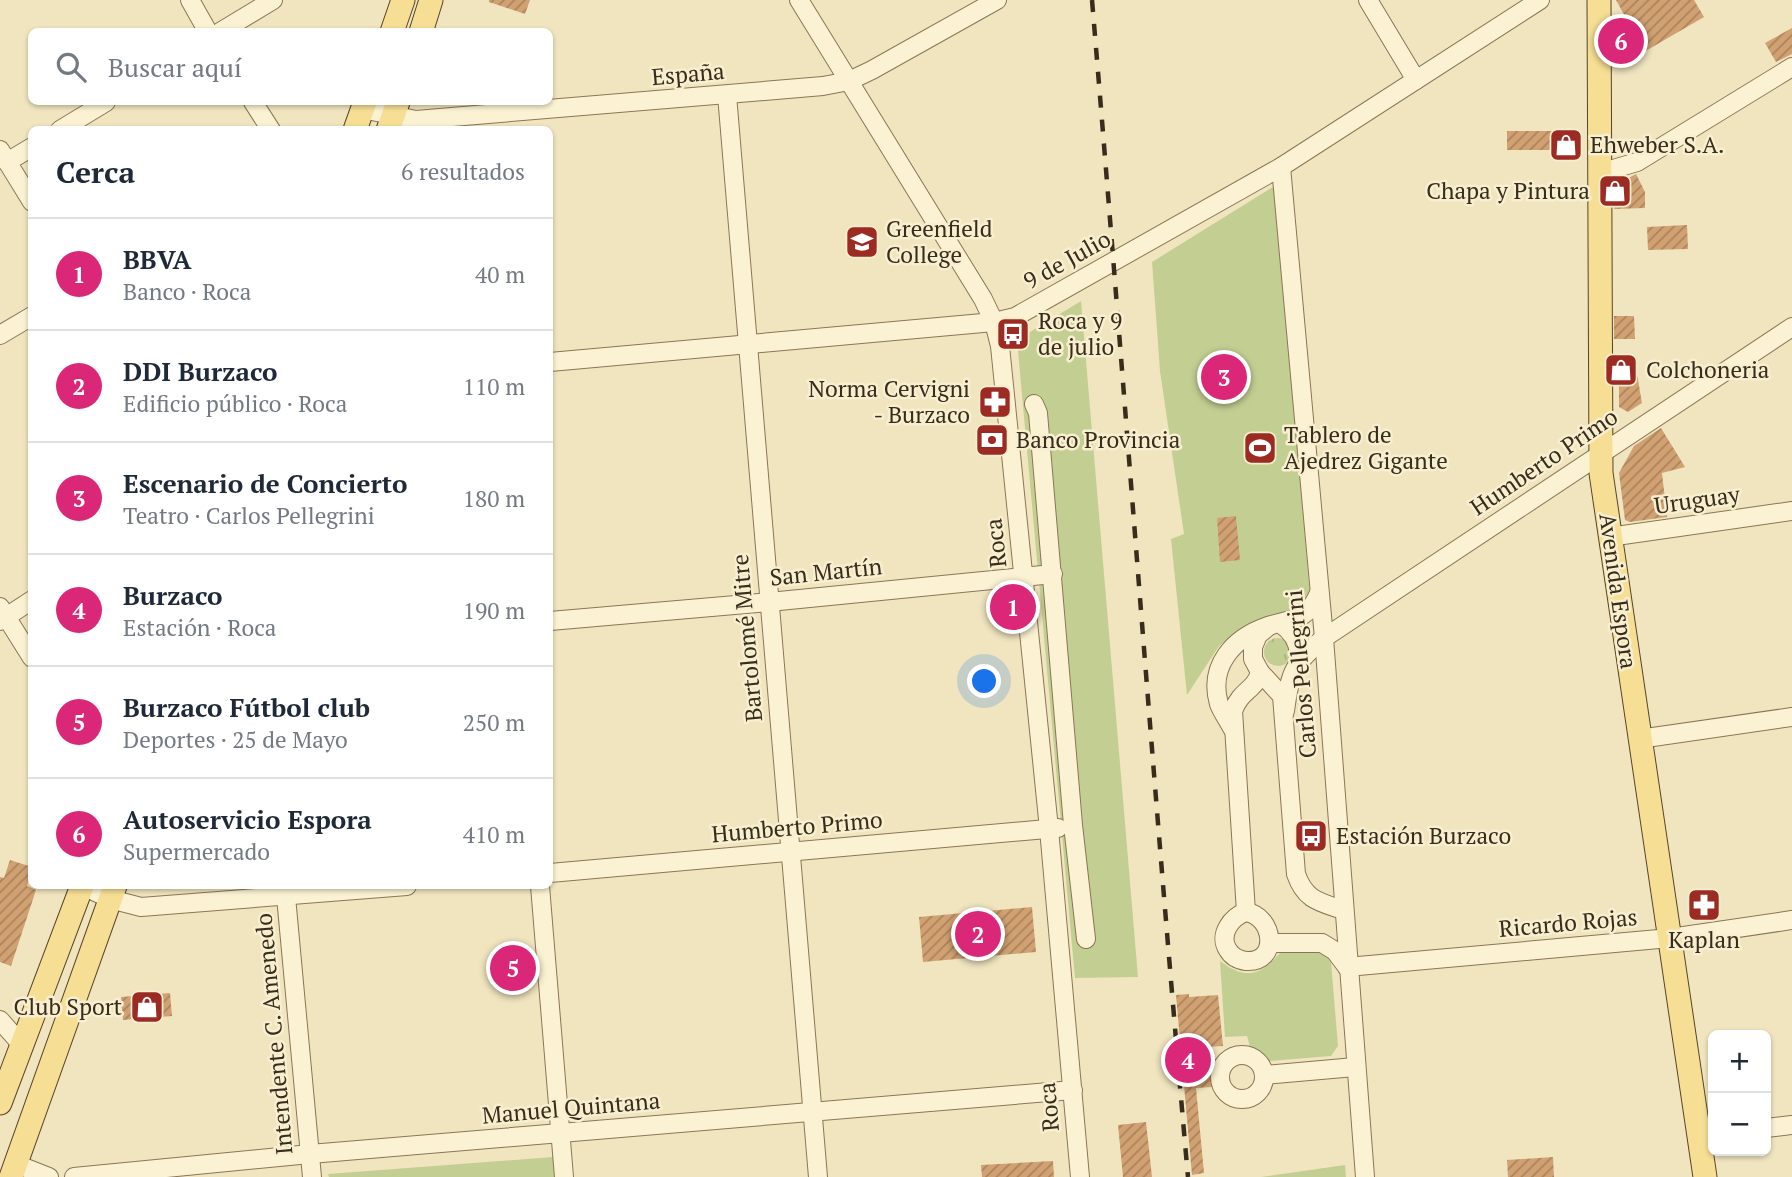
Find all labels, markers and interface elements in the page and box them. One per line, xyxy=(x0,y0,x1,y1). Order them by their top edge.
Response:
pin: 6 xyxy=(1598,15,1644,67)
search box xyxy=(28,28,553,105)
icon: search xyxy=(52,48,90,86)
text: Buscar aquí xyxy=(108,50,242,84)
street label: España xyxy=(650,55,726,92)
shop icon: Ehweber S.A. xyxy=(1547,126,1585,164)
place label: Ehweber S.A. xyxy=(1590,129,1724,160)
text: Cerca xyxy=(56,152,135,192)
text: 6 resultados xyxy=(401,156,525,187)
shop icon: Chapa y Pintura xyxy=(1596,172,1634,210)
place label: Chapa y Pintura xyxy=(1426,175,1590,206)
place label: Greenfield College xyxy=(886,213,993,270)
school or university icon: Greenfield College xyxy=(843,223,881,261)
street label: 9 de Julio xyxy=(1018,223,1116,296)
text: BBVA xyxy=(123,242,191,276)
text: 1 xyxy=(73,259,86,290)
text: 40 m xyxy=(475,259,525,290)
text: Banco · Roca xyxy=(123,276,251,307)
place label: Roca y 9 de julio xyxy=(1038,305,1122,362)
bus stop icon: Roca y 9 de julio xyxy=(994,315,1032,353)
pin: 3 xyxy=(1201,351,1247,403)
shop icon: Colchoneria xyxy=(1602,351,1640,389)
text: DDI Burzaco xyxy=(123,354,278,388)
place label: Colchoneria xyxy=(1646,354,1770,385)
text: 2 xyxy=(73,371,86,402)
text: 110 m xyxy=(463,371,525,402)
place label: Norma Cervigni - Burzaco xyxy=(808,373,970,430)
pharmacy icon: Norma Cervigni - Burzaco xyxy=(976,383,1014,421)
text: Edificio público · Roca xyxy=(123,388,347,419)
street label: Humberto Primo xyxy=(1464,401,1624,522)
place label: Tablero de Ajedrez Gigante xyxy=(1284,419,1448,476)
bank icon: Banco Provincia xyxy=(973,421,1011,459)
place label: Banco Provincia xyxy=(1016,424,1181,455)
sports icon: Tablero de Ajedrez Gigante xyxy=(1241,429,1279,467)
text: Escenario de Concierto xyxy=(123,466,408,500)
street label: Uruguay xyxy=(1652,478,1742,521)
text: 3 xyxy=(73,483,86,514)
text: 180 m xyxy=(463,483,525,514)
text: Teatro · Carlos Pellegrini xyxy=(123,500,375,531)
street label: Avenida Espora xyxy=(1592,511,1645,671)
street label: Roca xyxy=(977,517,1013,569)
street label: San Martín xyxy=(768,550,884,593)
street label: Bartolomé Mitre xyxy=(724,553,769,723)
text: Burzaco xyxy=(123,578,223,612)
pin: 1 xyxy=(990,581,1036,633)
street label: Carlos Pellegrini xyxy=(1278,588,1323,760)
text: 4 xyxy=(73,595,86,626)
text: 190 m xyxy=(463,595,525,626)
text: Estación · Roca xyxy=(123,612,276,643)
your location xyxy=(967,664,1001,698)
text: Burzaco Fútbol club xyxy=(123,690,370,724)
text: 5 xyxy=(73,707,86,738)
text: 250 m xyxy=(463,707,525,738)
text: Deportes · 25 de Mayo xyxy=(123,724,348,755)
text: Autoservicio Espora xyxy=(123,802,372,836)
street label: Humberto Primo xyxy=(710,804,884,849)
bus stop icon: Estación Burzaco xyxy=(1292,817,1330,855)
text: 6 xyxy=(73,819,86,850)
text: 410 m xyxy=(463,819,525,850)
place label: Estación Burzaco xyxy=(1336,820,1511,851)
text: Supermercado xyxy=(123,836,270,867)
pharmacy icon: Kaplan xyxy=(1685,886,1723,924)
street label: Ricardo Rojas xyxy=(1497,901,1639,944)
pin: 2 xyxy=(955,908,1001,960)
street label: Intendente C. Amenedo xyxy=(247,912,300,1156)
place label: Kaplan xyxy=(1668,924,1740,955)
pin: 5 xyxy=(490,942,536,994)
shop icon: Club Sport xyxy=(128,988,166,1026)
place label: Club Sport xyxy=(14,991,122,1022)
map controls xyxy=(1708,1030,1771,1156)
button: + xyxy=(1708,1030,1771,1093)
pin: 4 xyxy=(1165,1034,1211,1086)
street label: Roca xyxy=(1031,1081,1066,1133)
street label: Manuel Quintana xyxy=(481,1084,662,1131)
button: − xyxy=(1708,1093,1771,1156)

